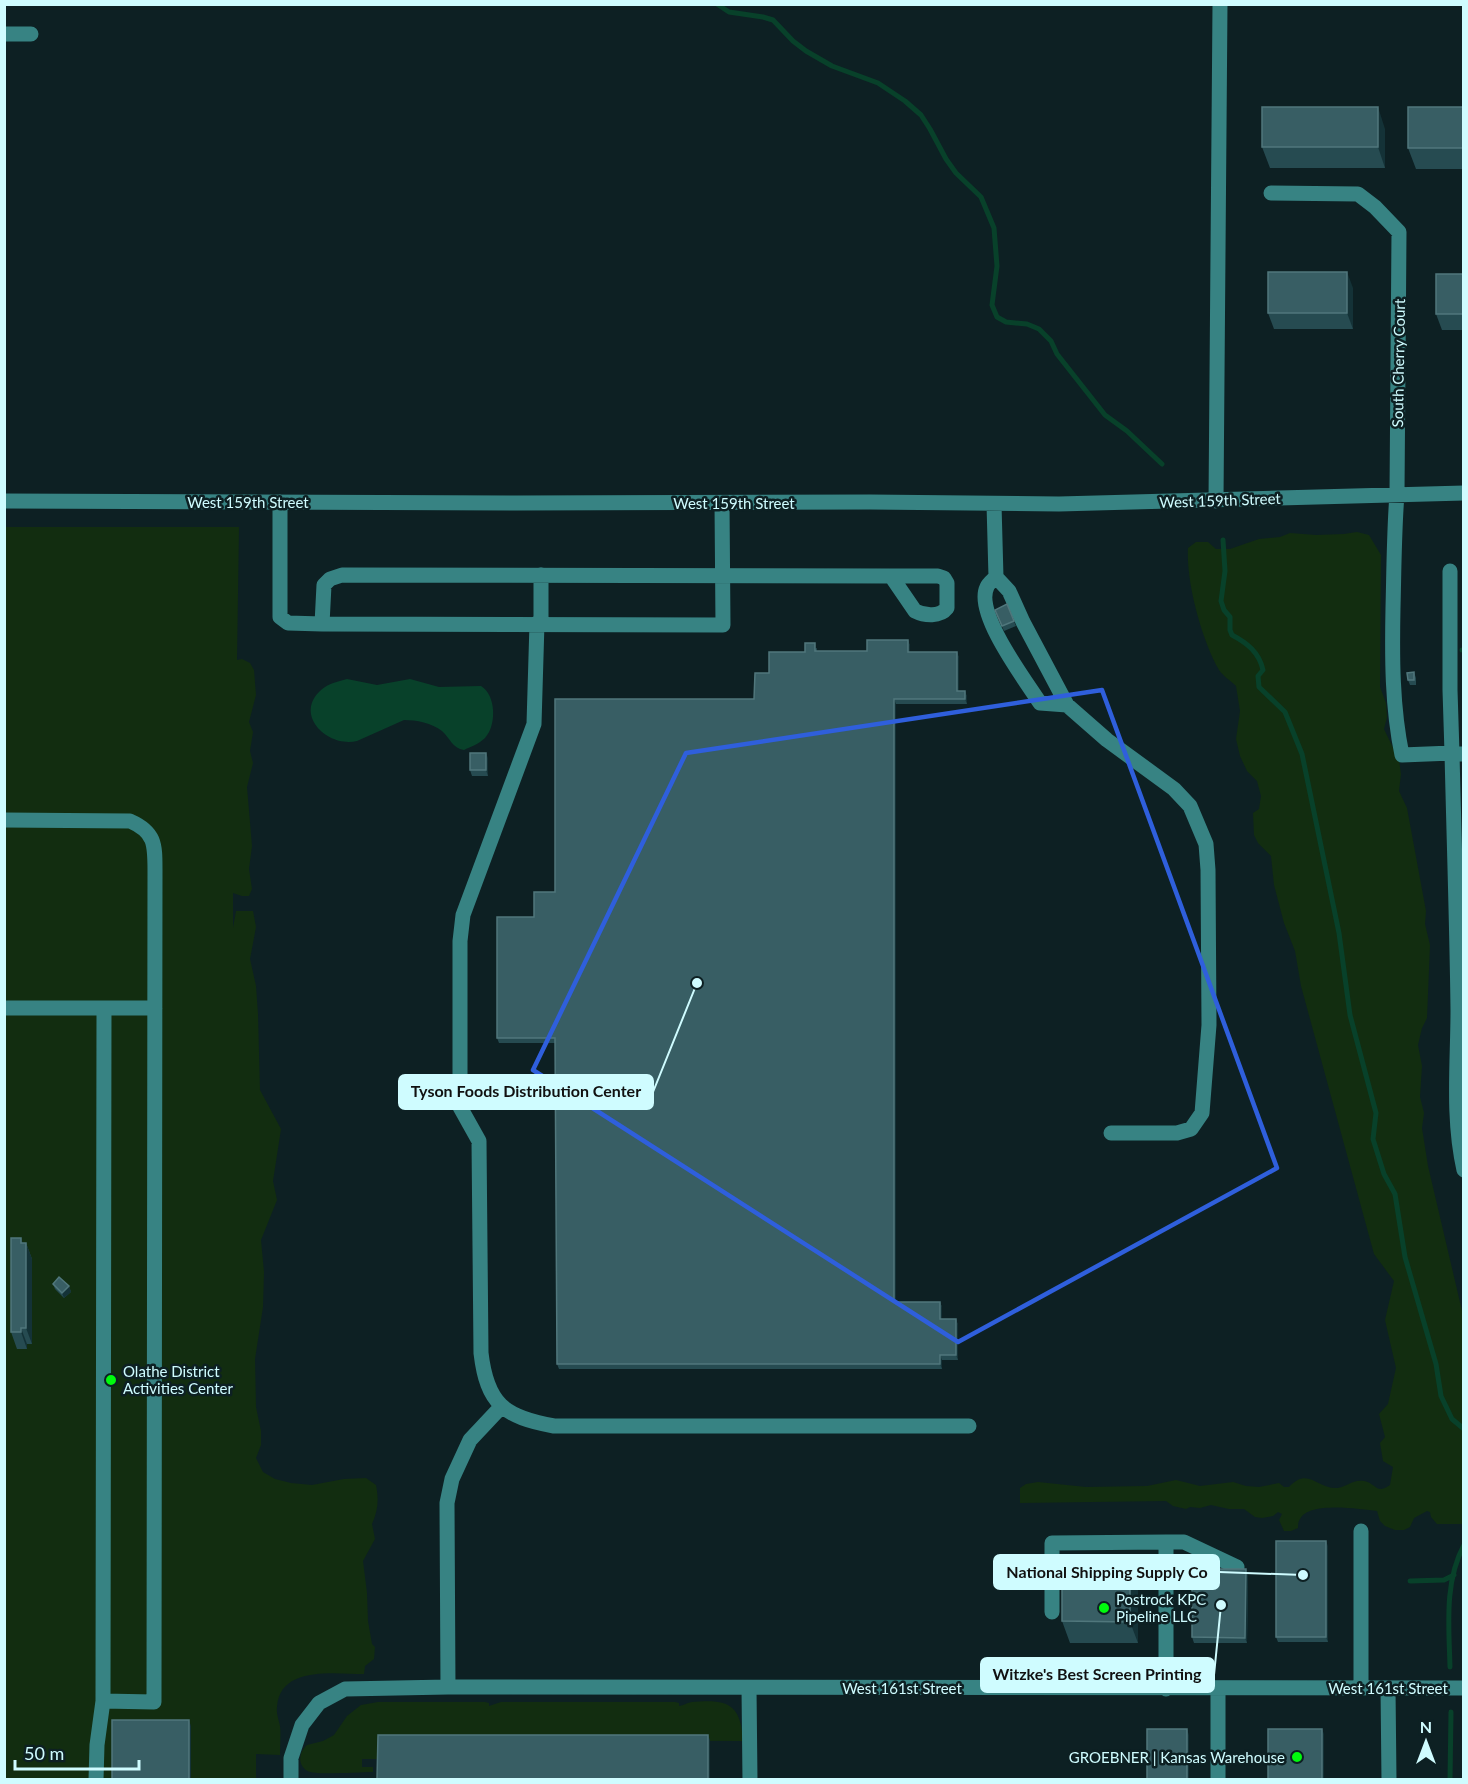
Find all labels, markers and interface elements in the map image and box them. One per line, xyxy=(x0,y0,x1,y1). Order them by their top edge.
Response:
street label: South Cherry Court xyxy=(1388,298,1408,427)
street label: West 159th Street xyxy=(1159,489,1282,511)
street label: West 159th Street xyxy=(187,493,309,511)
street label: West 159th Street xyxy=(673,494,795,512)
callout: Tyson Foods Distribution Center xyxy=(399,1075,653,1109)
text: Tyson Foods Distribution Center xyxy=(411,1081,641,1100)
place label: Olathe District Activities Center xyxy=(123,1362,234,1397)
marker: Olathe District Activities Center xyxy=(104,1373,118,1387)
callout: National Shipping Supply Co xyxy=(994,1555,1219,1589)
text: National Shipping Supply Co xyxy=(1006,1562,1208,1581)
place label: Postrock KPC Pipeline LLC xyxy=(1116,1590,1206,1625)
marker: Postrock KPC Pipeline LLC xyxy=(1097,1601,1111,1615)
callout: Witzke's Best Screen Printing xyxy=(981,1658,1214,1692)
text: Witzke's Best Screen Printing xyxy=(992,1664,1202,1683)
street label: West 161st Street xyxy=(842,1679,962,1697)
street label: West 161st Street xyxy=(1328,1679,1448,1697)
north arrow xyxy=(1396,1712,1456,1772)
text: N xyxy=(1420,1717,1432,1736)
scale bar xyxy=(15,1733,140,1771)
text: 50 m xyxy=(24,1742,64,1764)
place label: GROEBNER | Kansas Warehouse xyxy=(1069,1748,1285,1766)
marker: GROEBNER | Kansas Warehouse xyxy=(1290,1750,1304,1764)

